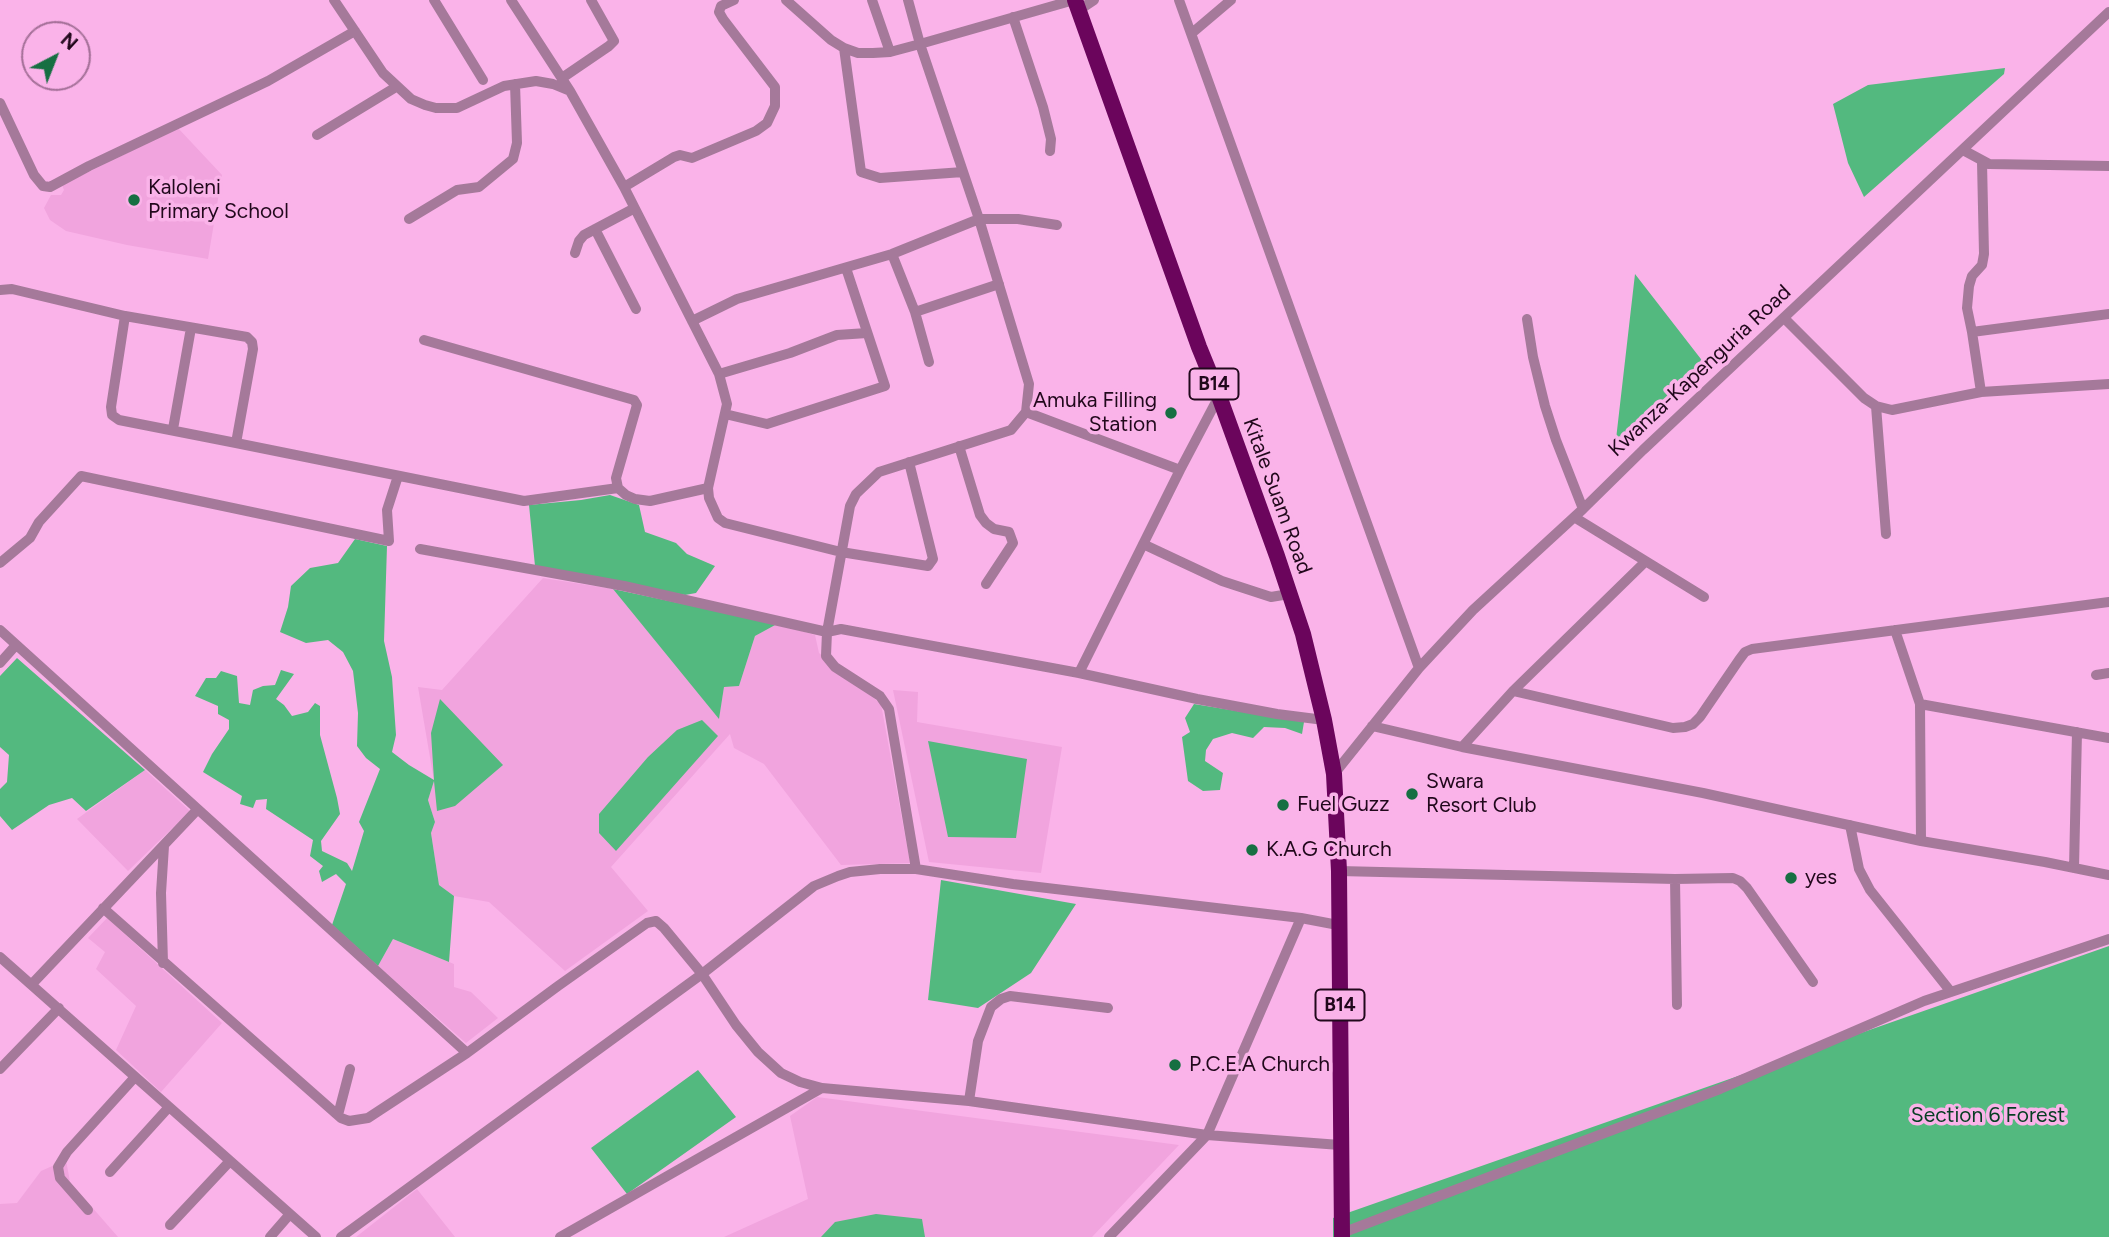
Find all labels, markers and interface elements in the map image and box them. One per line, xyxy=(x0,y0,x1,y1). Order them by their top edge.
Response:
north arrow xyxy=(21,21,91,91)
text: N xyxy=(56,28,82,55)
place label: Kaloleni Primary School xyxy=(148,175,289,225)
marker: Kaloleni Primary School xyxy=(126,192,142,208)
street label: Kwanza-Kapenguria Road xyxy=(1604,280,1796,462)
road number: B14 xyxy=(1190,368,1238,400)
place label: Amuka Filling Station xyxy=(1033,388,1157,438)
marker: Amuka Filling Station xyxy=(1163,405,1179,421)
street label: Kitale Suam Road xyxy=(1237,415,1317,577)
place label: Swara Resort Club xyxy=(1426,769,1537,819)
marker: Swara Resort Club xyxy=(1404,786,1420,802)
place label: Fuel Guzz xyxy=(1297,792,1389,818)
marker: Fuel Guzz xyxy=(1275,797,1291,813)
place label: K.A.G Church xyxy=(1266,837,1392,863)
marker: K.A.G Church xyxy=(1244,842,1260,858)
place label: yes xyxy=(1805,865,1837,891)
marker: yes xyxy=(1783,870,1799,886)
road number: B14 xyxy=(1316,990,1364,1021)
place label: P.C.E.A Church xyxy=(1189,1052,1330,1078)
marker: P.C.E.A Church xyxy=(1167,1057,1183,1073)
park label: Section 6 Forest xyxy=(1911,1103,2065,1129)

